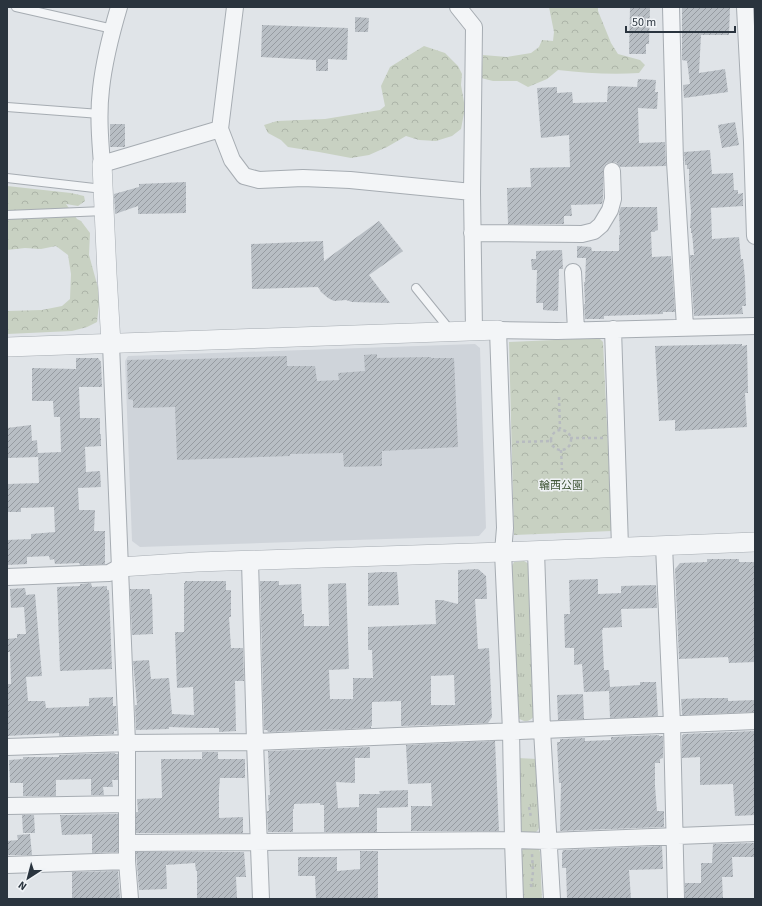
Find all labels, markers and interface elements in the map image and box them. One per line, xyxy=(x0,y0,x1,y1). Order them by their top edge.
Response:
scale bar xyxy=(626,8,735,34)
text: 50 m xyxy=(632,14,656,31)
park label: 輪西公園 xyxy=(539,478,583,493)
north arrow xyxy=(8,858,48,898)
text: N xyxy=(15,877,30,894)

